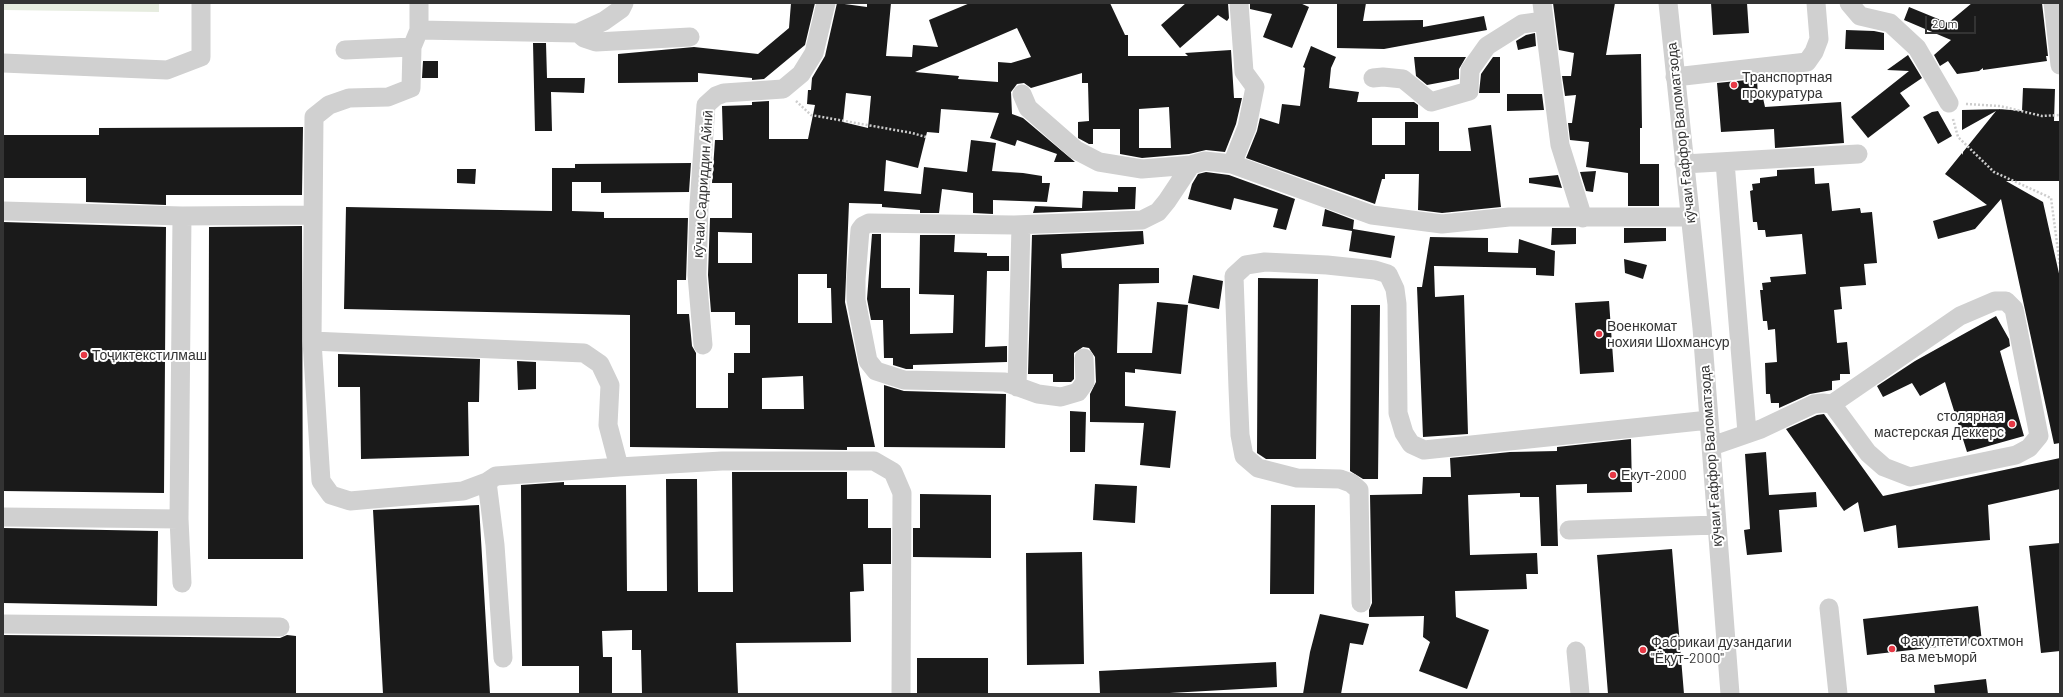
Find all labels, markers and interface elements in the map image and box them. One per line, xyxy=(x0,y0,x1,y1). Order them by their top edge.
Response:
scale bar xyxy=(1927,8,1978,34)
text: 20 m xyxy=(1932,16,1958,30)
street label: кӯчаи Ғаффор Валоматзода xyxy=(1663,42,1699,224)
place label: Транспортная прокуратура xyxy=(1742,69,1832,102)
marker: Транспортная прокуратура xyxy=(1729,80,1739,90)
street label: кӯчаи Садриддин Айнӣ xyxy=(689,110,717,258)
place label: Военкомат нохияи Шохмансур xyxy=(1607,318,1730,350)
marker: Военкомат нохияи Шохмансур xyxy=(1594,329,1604,339)
place label: Тоҷиктекстилмаш xyxy=(92,347,207,363)
marker: Тоҷиктекстилмаш xyxy=(79,350,89,360)
street label: кӯчаи Ғаффор Валоматзода xyxy=(1696,365,1726,547)
place label: столярная мастерская Деккерс xyxy=(1874,408,2004,440)
marker: столярная мастерская Деккерс xyxy=(2007,419,2017,429)
place label: Екут-2000 xyxy=(1621,467,1687,483)
marker: Екут-2000 xyxy=(1608,470,1618,480)
place label: Факултети сохтмон ва меъморӣ xyxy=(1900,633,2023,666)
place label: Фабрикаи дузандагии "Ёқут-2000" xyxy=(1651,634,1792,666)
marker: Факултети сохтмон ва меъморӣ xyxy=(1887,644,1897,654)
marker: Фабрикаи дузандагии "Ёқут-2000" xyxy=(1638,645,1648,655)

